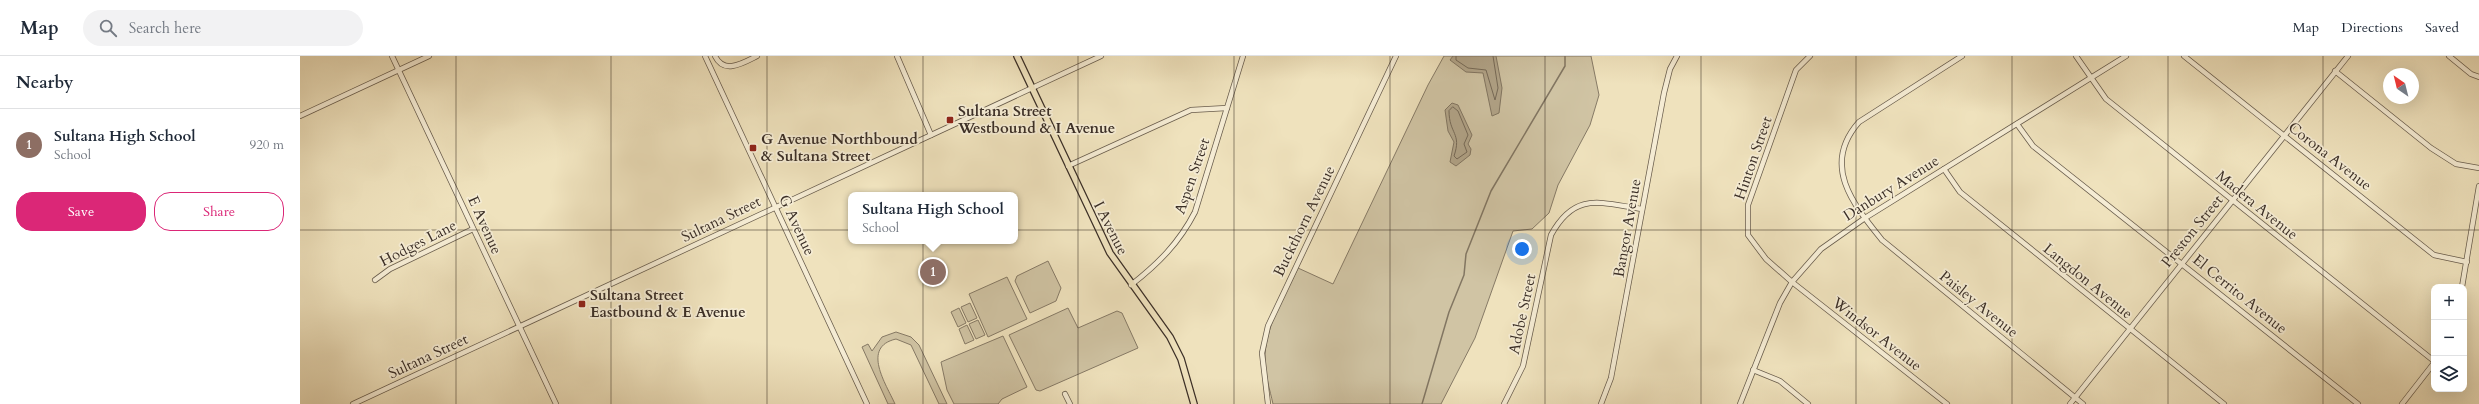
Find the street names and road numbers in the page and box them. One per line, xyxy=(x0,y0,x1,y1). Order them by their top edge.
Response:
street label: Hinton Street xyxy=(1729,113,1777,202)
street label: Corona Avenue xyxy=(2284,117,2376,195)
street label: Aspen Street xyxy=(1170,135,1214,217)
street label: Danbury Avenue xyxy=(1839,150,1943,226)
street label: Buckthorn Avenue xyxy=(1268,162,1340,280)
street label: Madera Avenue xyxy=(2212,166,2302,244)
street label: Bangor Avenue xyxy=(1608,177,1646,279)
street label: Preston Street xyxy=(2157,190,2228,271)
street label: Sultana Street xyxy=(678,191,764,247)
street label: G Avenue xyxy=(774,192,820,259)
street label: E Avenue xyxy=(463,193,507,258)
street label: I Avenue xyxy=(1089,198,1133,258)
street label: Hodges Lane xyxy=(376,215,460,271)
street label: Langdon Avenue xyxy=(2039,239,2137,323)
street label: El Cerrito Avenue xyxy=(2189,250,2292,338)
street label: Paisley Avenue xyxy=(1935,266,2023,342)
street label: Adobe Street xyxy=(1504,272,1540,356)
street label: Windsor Avenue xyxy=(1827,292,1926,375)
street label: Sultana Street xyxy=(385,329,471,383)

